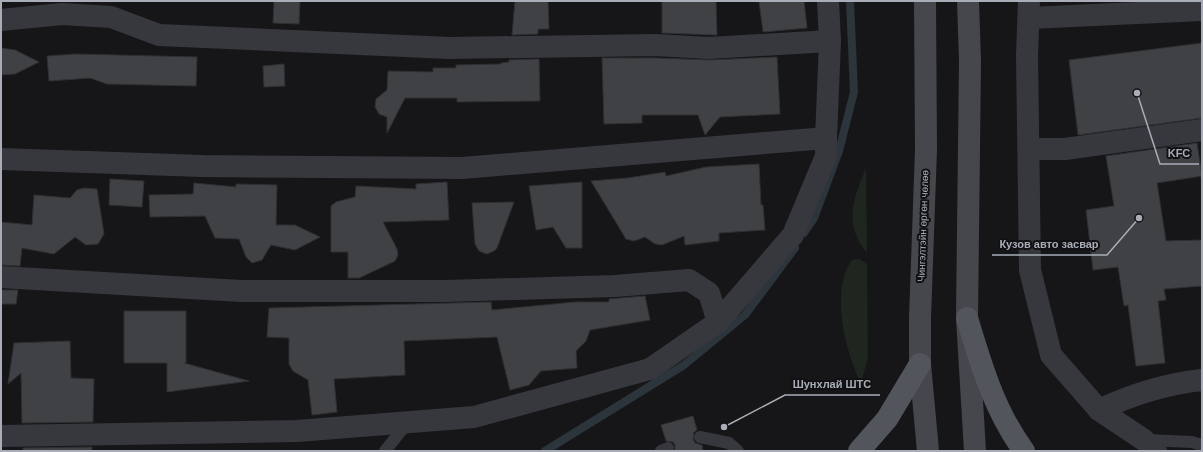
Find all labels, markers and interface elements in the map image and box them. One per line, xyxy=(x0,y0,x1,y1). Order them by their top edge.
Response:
callout: KFC xyxy=(1160,141,1199,164)
text: KFC xyxy=(1168,147,1190,159)
street label: Чингэлтэйн өргөн чөлөө xyxy=(916,169,930,282)
callout: Кузов авто засвар xyxy=(992,232,1107,255)
text: Кузов авто засвар xyxy=(999,238,1099,250)
callout: Шунхлай ШТС xyxy=(785,372,880,395)
text: Шунхлай ШТС xyxy=(793,378,871,390)

